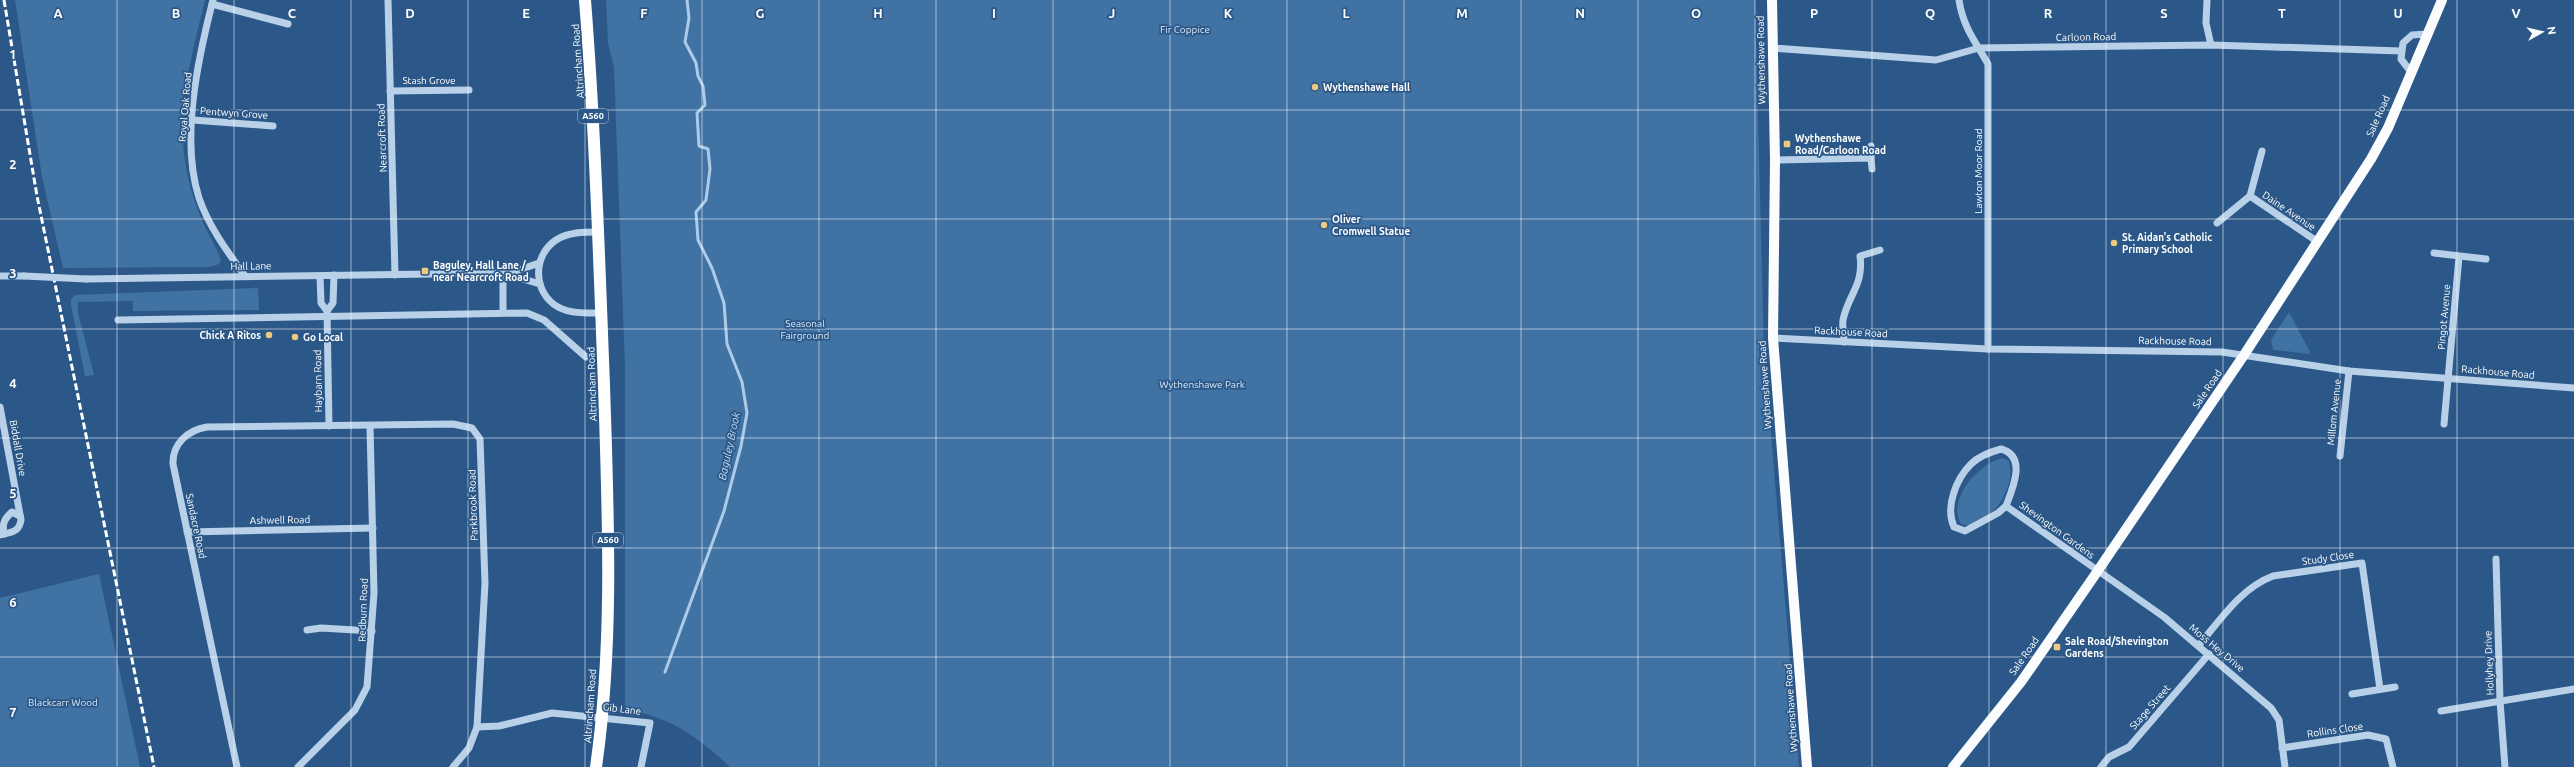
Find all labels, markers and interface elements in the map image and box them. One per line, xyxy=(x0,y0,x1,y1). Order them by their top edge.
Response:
text: A xyxy=(53,6,63,20)
text: B xyxy=(172,6,181,20)
text: C xyxy=(288,6,297,20)
text: D xyxy=(405,6,415,20)
text: E xyxy=(522,6,530,20)
text: F xyxy=(640,6,648,20)
text: G xyxy=(756,6,765,20)
text: H xyxy=(873,6,883,20)
text: I xyxy=(992,6,996,20)
text: J xyxy=(1109,6,1115,20)
text: K xyxy=(1224,6,1233,20)
text: L xyxy=(1342,6,1350,20)
text: M xyxy=(1456,6,1468,20)
text: N xyxy=(1575,6,1585,20)
text: O xyxy=(1691,6,1701,20)
text: P xyxy=(1810,6,1818,20)
text: Q xyxy=(1925,6,1935,20)
text: R xyxy=(2044,6,2053,20)
text: S xyxy=(2160,6,2168,20)
text: T xyxy=(2278,6,2286,20)
text: U xyxy=(2393,6,2403,20)
text: V xyxy=(2511,6,2521,20)
north arrow xyxy=(2522,12,2562,52)
street label: Wythenshawe Road xyxy=(1755,15,1767,104)
street label: Altrincham Road xyxy=(570,23,586,99)
park label: Fir Coppice xyxy=(1160,24,1210,35)
text: N xyxy=(2545,26,2558,36)
street label: Carloon Road xyxy=(2056,31,2116,43)
text: 1 xyxy=(9,47,17,61)
street label: Royal Oak Road xyxy=(176,71,194,142)
street label: Stash Grove xyxy=(402,75,456,86)
marker: Wythenshawe Hall xyxy=(1310,82,1320,92)
place label: Wythenshawe Hall xyxy=(1323,82,1410,93)
street label: Sale Road xyxy=(2364,94,2392,138)
street label: Nearcroft Road xyxy=(375,103,389,173)
street label: Pentwyn Grove xyxy=(200,105,268,121)
road number: A560 xyxy=(578,109,608,123)
street label: Lawton Moor Road xyxy=(1973,128,1984,214)
place label: Wythenshawe Road/Carloon Road xyxy=(1795,133,1886,156)
marker: Wythenshawe Road/Carloon Road xyxy=(1782,139,1792,149)
text: 2 xyxy=(9,157,17,171)
street label: Daine Avenue xyxy=(2260,189,2318,233)
place label: Oliver Cromwell Statue xyxy=(1332,214,1410,237)
marker: Oliver Cromwell Statue xyxy=(1319,220,1329,230)
place label: St. Aidan's Catholic Primary School xyxy=(2122,232,2212,255)
marker: St. Aidan's Catholic Primary School xyxy=(2109,238,2119,248)
street label: Hall Lane xyxy=(230,260,272,272)
place label: Baguley, Hall Lane / near Nearcroft Road xyxy=(433,260,529,283)
text: 3 xyxy=(9,266,17,280)
marker: Baguley, Hall Lane / near Nearcroft Road xyxy=(420,266,430,276)
street label: Pingot Avenue xyxy=(2436,284,2452,350)
park label: Seasonal Fairground xyxy=(781,318,830,341)
street label: Rackhouse Road xyxy=(1814,325,1888,339)
place label: Chick A Ritos xyxy=(199,330,261,341)
marker: Chick A Ritos xyxy=(264,330,274,340)
marker: Go Local xyxy=(290,332,300,342)
place label: Go Local xyxy=(303,332,343,343)
street label: Rackhouse Road xyxy=(2138,335,2212,347)
street label: Wythenshawe Road xyxy=(1756,340,1774,430)
street label: Altrincham Road xyxy=(585,346,599,421)
street label: Haybarn Road xyxy=(312,349,324,412)
street label: Rackhouse Road xyxy=(2461,363,2535,381)
street label: Sale Road xyxy=(2190,368,2224,410)
text: 4 xyxy=(9,376,17,390)
street label: Millom Avenue xyxy=(2325,378,2343,446)
park label: Wythenshawe Park xyxy=(1159,379,1245,390)
water label: Baguley Brook xyxy=(716,410,742,481)
street label: Biddall Drive xyxy=(8,419,28,477)
street label: Parkbrook Road xyxy=(466,469,480,541)
text: 5 xyxy=(9,486,17,500)
street label: Sandacre Road xyxy=(184,492,208,560)
street label: Shevington Gardens xyxy=(2017,499,2097,561)
street label: Ashwell Road xyxy=(250,514,310,526)
road number: A560 xyxy=(593,533,623,547)
street label: Study Close xyxy=(2301,549,2355,567)
street label: Redburn Road xyxy=(356,578,370,642)
text: 6 xyxy=(9,595,17,609)
street label: Moss Hey Drive xyxy=(2187,622,2247,674)
street label: Hollyhey Drive xyxy=(2482,630,2496,696)
street label: Sale Road xyxy=(2007,635,2041,677)
place label: Sale Road/Shevington Gardens xyxy=(2065,636,2169,659)
marker: Sale Road/Shevington Gardens xyxy=(2052,642,2062,652)
street label: Wythenshawe Road xyxy=(1782,663,1800,753)
street label: Altrincham Road xyxy=(582,668,598,744)
street label: Stage Street xyxy=(2128,682,2172,732)
park label: Blackcarr Wood xyxy=(28,697,98,708)
street label: Gib Lane xyxy=(602,701,642,717)
text: 7 xyxy=(9,705,17,719)
street label: Rollins Close xyxy=(2306,721,2364,739)

